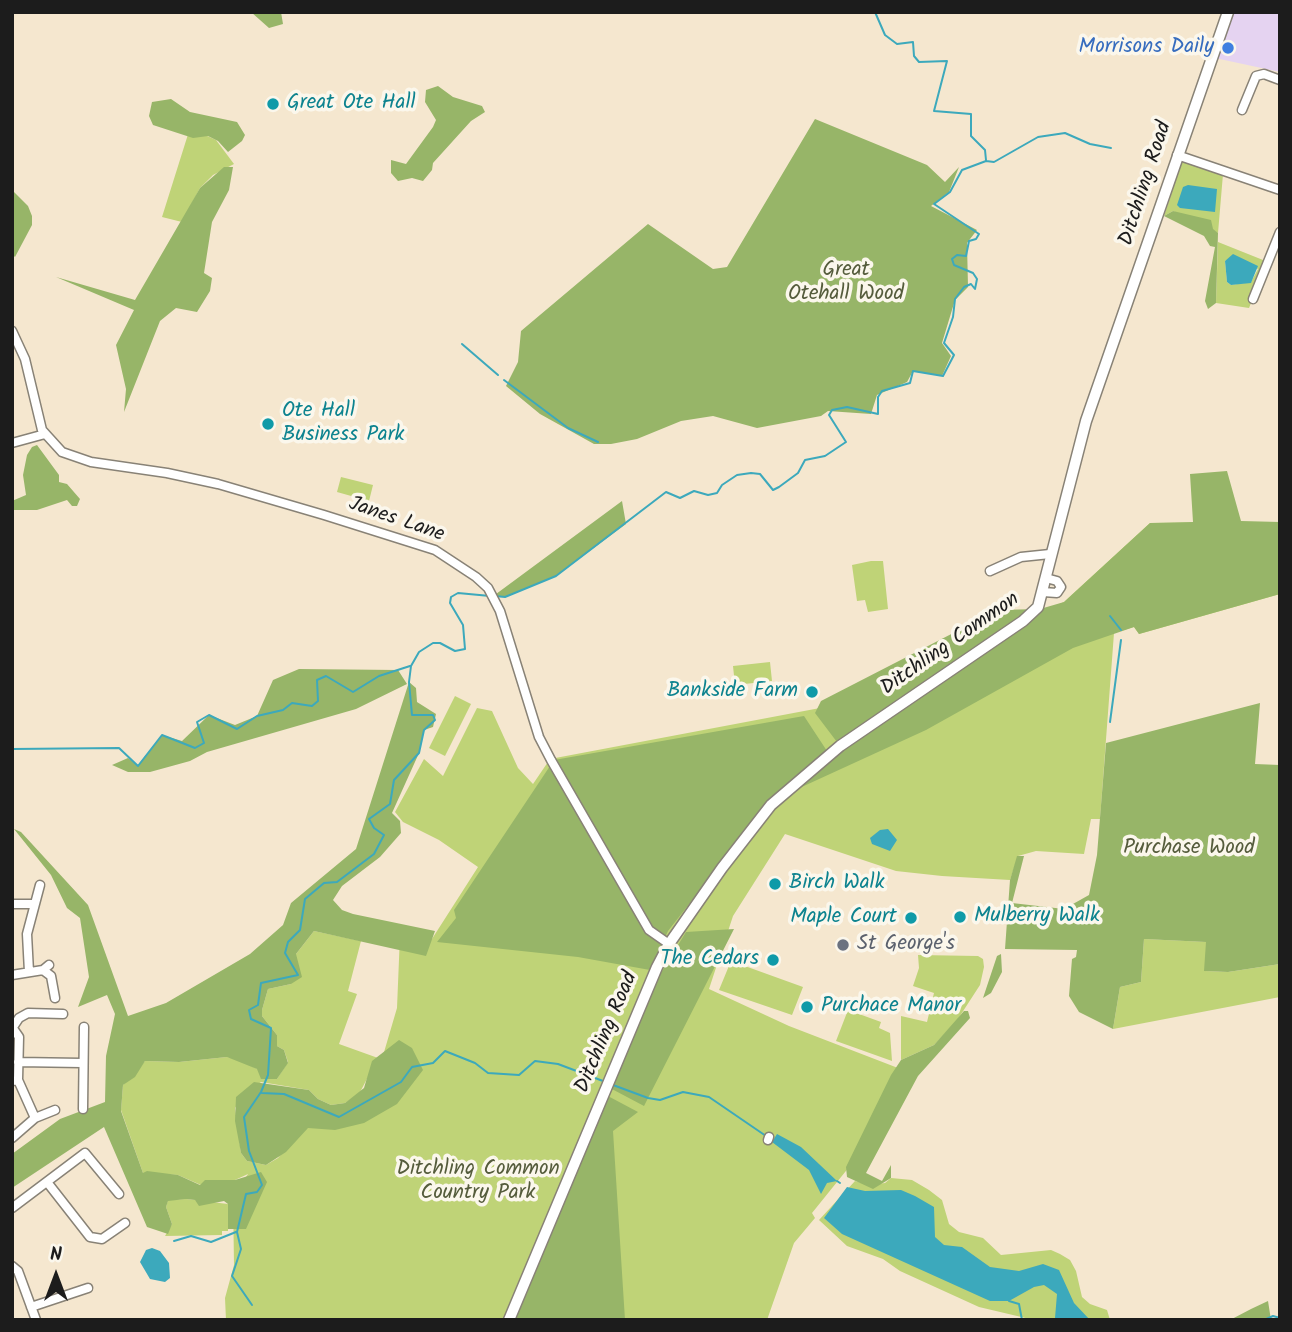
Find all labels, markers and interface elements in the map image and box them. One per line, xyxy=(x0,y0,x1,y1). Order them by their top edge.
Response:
place label: Morrisons Daily xyxy=(1079,35,1214,61)
marker: Morrisons Daily xyxy=(1220,40,1236,56)
place label: Great Ote Hall xyxy=(287,91,416,117)
marker: Great Ote Hall xyxy=(265,96,281,112)
street label: Ditchling Road xyxy=(1115,119,1179,249)
park label: Great Otehall Wood xyxy=(788,258,904,308)
place label: Ote Hall Business Park xyxy=(282,399,404,449)
marker: Ote Hall Business Park xyxy=(260,416,276,432)
street label: Janes Lane xyxy=(345,493,447,549)
street label: Ditchling Common xyxy=(877,588,1025,702)
place label: Bankside Farm xyxy=(667,679,798,705)
marker: Bankside Farm xyxy=(804,684,820,700)
park label: Purchase Wood xyxy=(1123,836,1255,862)
place label: Birch Walk xyxy=(789,871,885,897)
marker: Birch Walk xyxy=(767,876,783,892)
place label: Mulberry Walk xyxy=(974,904,1100,930)
place label: Maple Court xyxy=(790,905,897,931)
marker: Mulberry Walk xyxy=(952,909,968,925)
marker: Maple Court xyxy=(903,910,919,926)
place label: St George's xyxy=(857,932,955,958)
marker: St George's xyxy=(835,937,851,953)
place label: The Cedars xyxy=(660,947,759,973)
marker: The Cedars xyxy=(765,952,781,968)
street label: Ditchling Road xyxy=(571,969,645,1097)
place label: Purchace Manor xyxy=(821,994,961,1020)
marker: Purchace Manor xyxy=(799,999,815,1015)
park label: Ditchling Common Country Park xyxy=(396,1157,560,1207)
text: N xyxy=(50,1240,62,1270)
north arrow xyxy=(21,1241,91,1311)

